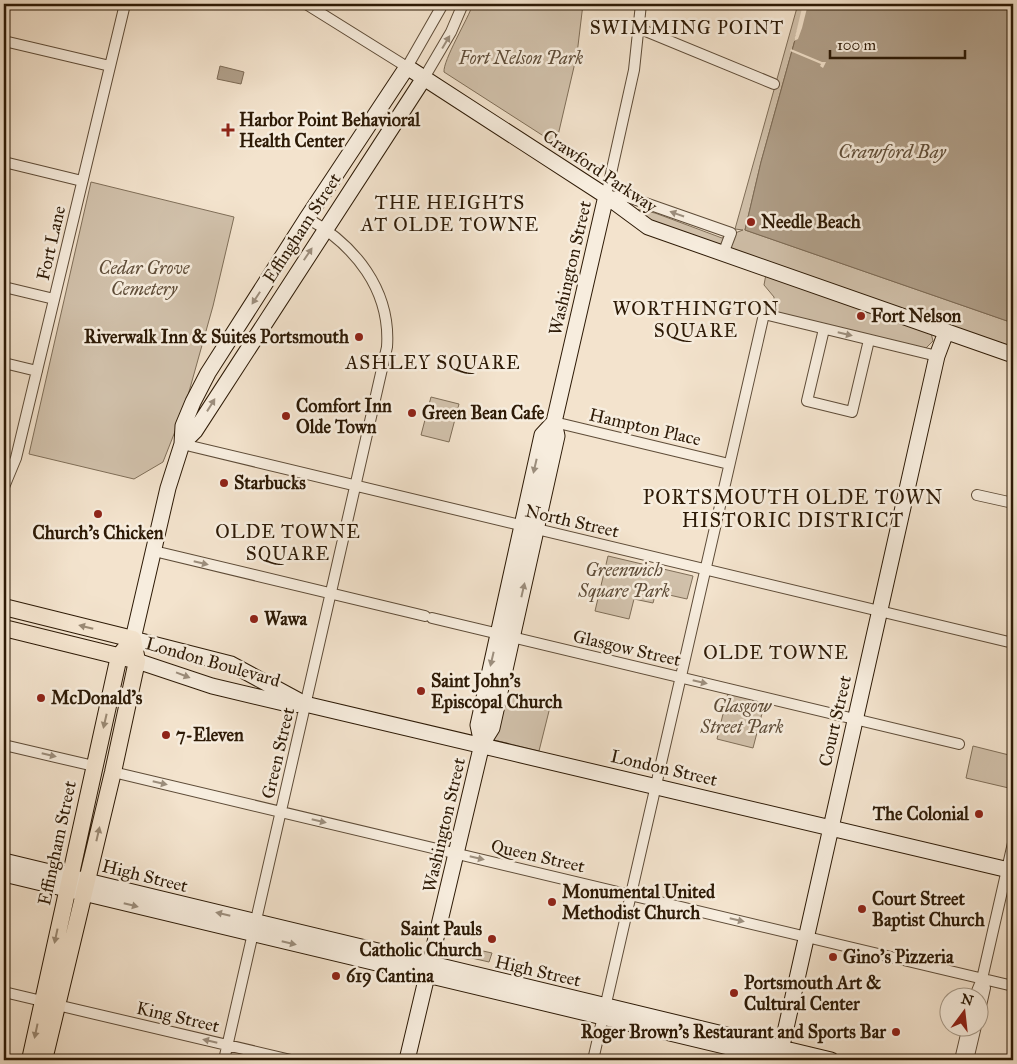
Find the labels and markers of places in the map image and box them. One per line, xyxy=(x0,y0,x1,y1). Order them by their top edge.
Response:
place label: Harbor Point Behavioral Health Center xyxy=(239,109,421,152)
marker: Harbor Point Behavioral Health Center xyxy=(221,123,235,137)
place label: Needle Beach xyxy=(761,211,862,233)
marker: Needle Beach xyxy=(745,216,757,228)
place label: Fort Nelson xyxy=(871,305,962,327)
marker: Fort Nelson xyxy=(855,310,867,322)
place label: Riverwalk Inn & Suites Portsmouth xyxy=(84,326,350,348)
marker: Riverwalk Inn & Suites Portsmouth xyxy=(353,331,365,343)
place label: Comfort Inn Olde Town xyxy=(296,395,392,438)
place label: Green Bean Cafe xyxy=(422,402,545,424)
marker: Green Bean Cafe xyxy=(406,407,418,419)
marker: Comfort Inn Olde Town xyxy=(280,410,292,422)
place label: Starbucks xyxy=(234,472,306,494)
marker: Starbucks xyxy=(218,477,230,489)
marker: Church's Chicken xyxy=(92,508,104,520)
place label: Church's Chicken xyxy=(32,522,164,544)
place label: Wawa xyxy=(264,608,307,630)
marker: Wawa xyxy=(248,613,260,625)
place label: Saint John's Episcopal Church xyxy=(431,670,564,714)
marker: Saint John's Episcopal Church xyxy=(415,685,427,697)
place label: McDonald's xyxy=(51,687,143,709)
marker: McDonald's xyxy=(35,692,47,704)
place label: 7-Eleven xyxy=(176,724,244,746)
marker: 7-Eleven xyxy=(160,729,172,741)
place label: The Colonial xyxy=(872,803,970,825)
marker: The Colonial xyxy=(973,808,985,820)
place label: Monumental United Methodist Church xyxy=(562,881,716,924)
place label: Court Street Baptist Church xyxy=(872,888,986,932)
marker: Monumental United Methodist Church xyxy=(546,896,558,908)
marker: Court Street Baptist Church xyxy=(856,903,868,915)
place label: Saint Pauls Catholic Church xyxy=(359,918,483,961)
marker: Saint Pauls Catholic Church xyxy=(486,933,498,945)
place label: Gino's Pizzeria xyxy=(843,946,954,968)
marker: Gino's Pizzeria xyxy=(827,951,839,963)
place label: 619 Cantina xyxy=(346,965,434,988)
marker: 619 Cantina xyxy=(330,970,342,982)
place label: Portsmouth Art & Cultural Center xyxy=(744,972,881,1015)
marker: Portsmouth Art & Cultural Center xyxy=(728,987,740,999)
place label: Roger Brown's Restaurant and Sports Bar xyxy=(581,1021,887,1044)
marker: Roger Brown's Restaurant and Sports Bar xyxy=(890,1026,902,1038)

